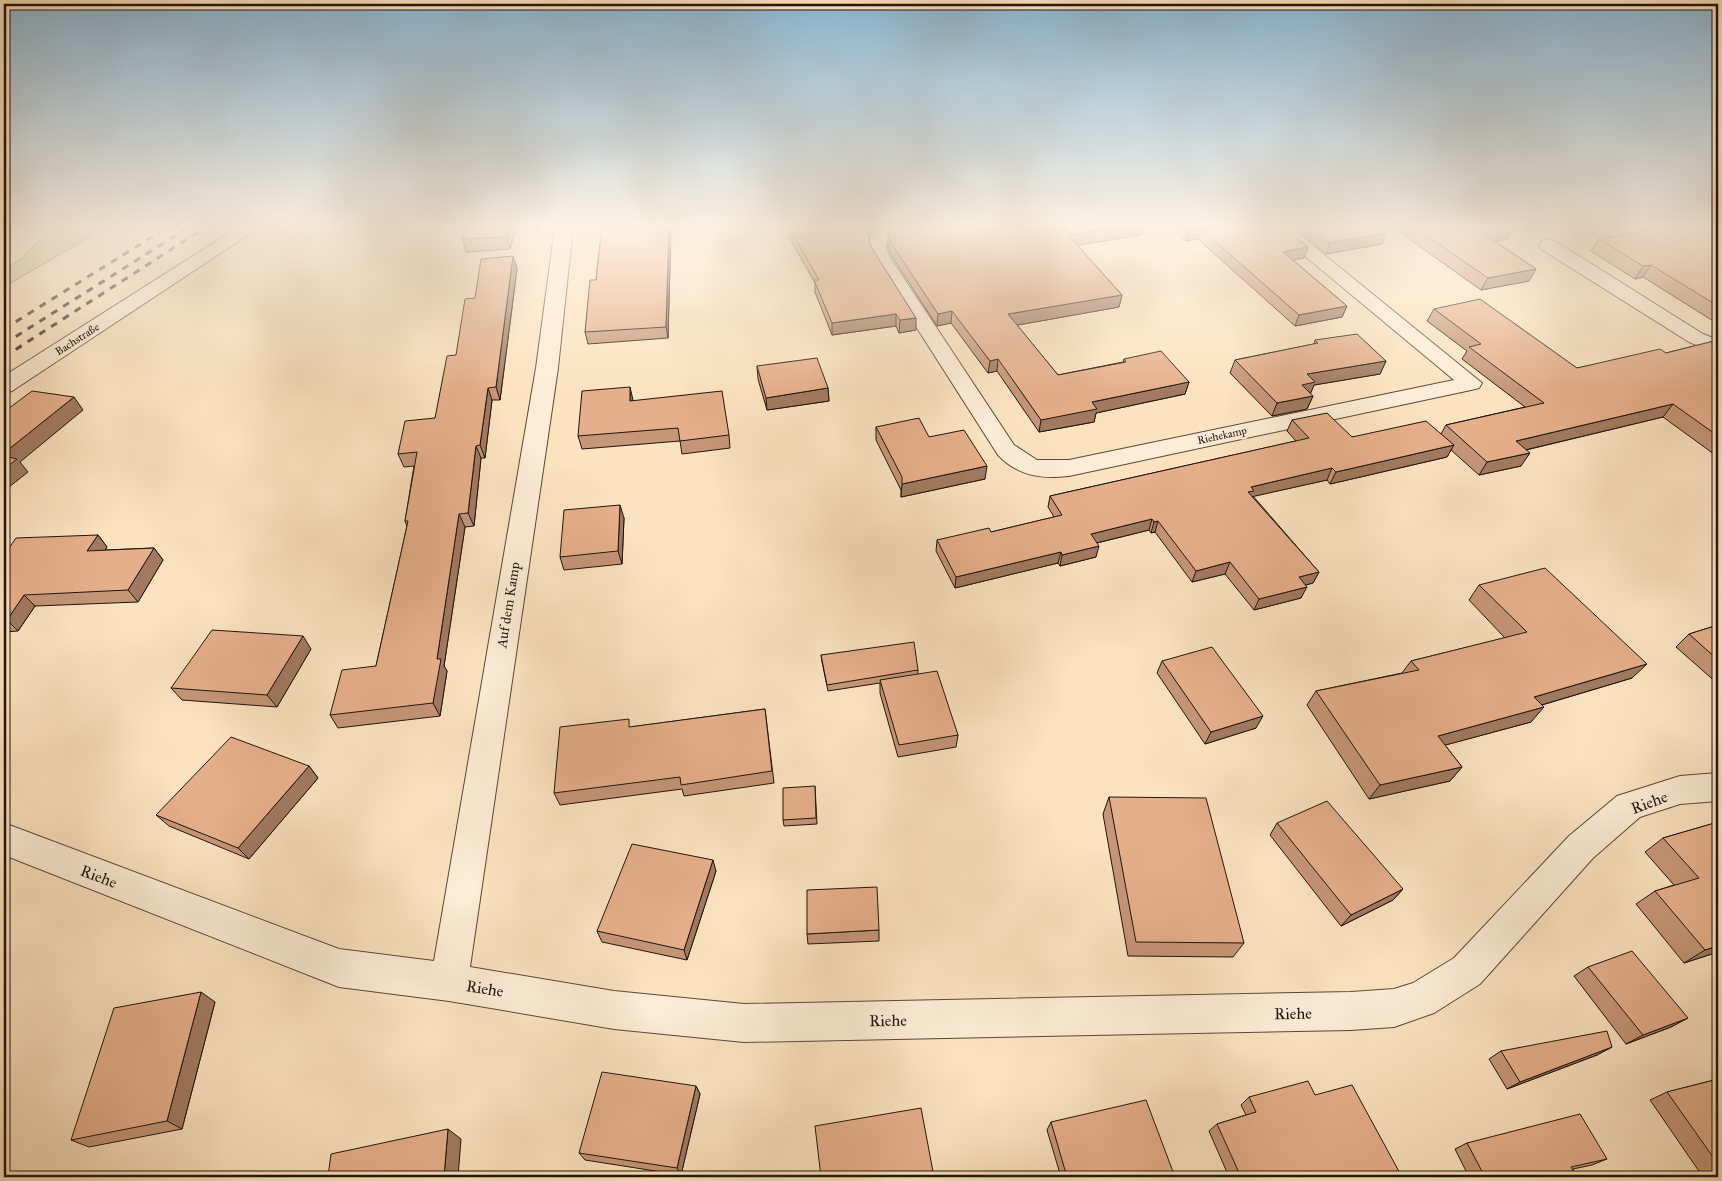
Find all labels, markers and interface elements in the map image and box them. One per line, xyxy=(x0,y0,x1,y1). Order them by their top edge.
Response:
street label: Bachstraße xyxy=(53,320,102,358)
street label: Riehekamp xyxy=(1196,424,1249,447)
street label: Auf dem Kamp xyxy=(493,561,524,650)
street label: Riehe xyxy=(1628,787,1670,818)
street label: Riehe xyxy=(78,861,120,892)
street label: Riehe xyxy=(465,976,505,1001)
street label: Riehe xyxy=(1274,1004,1312,1023)
street label: Riehe xyxy=(869,1011,907,1030)

